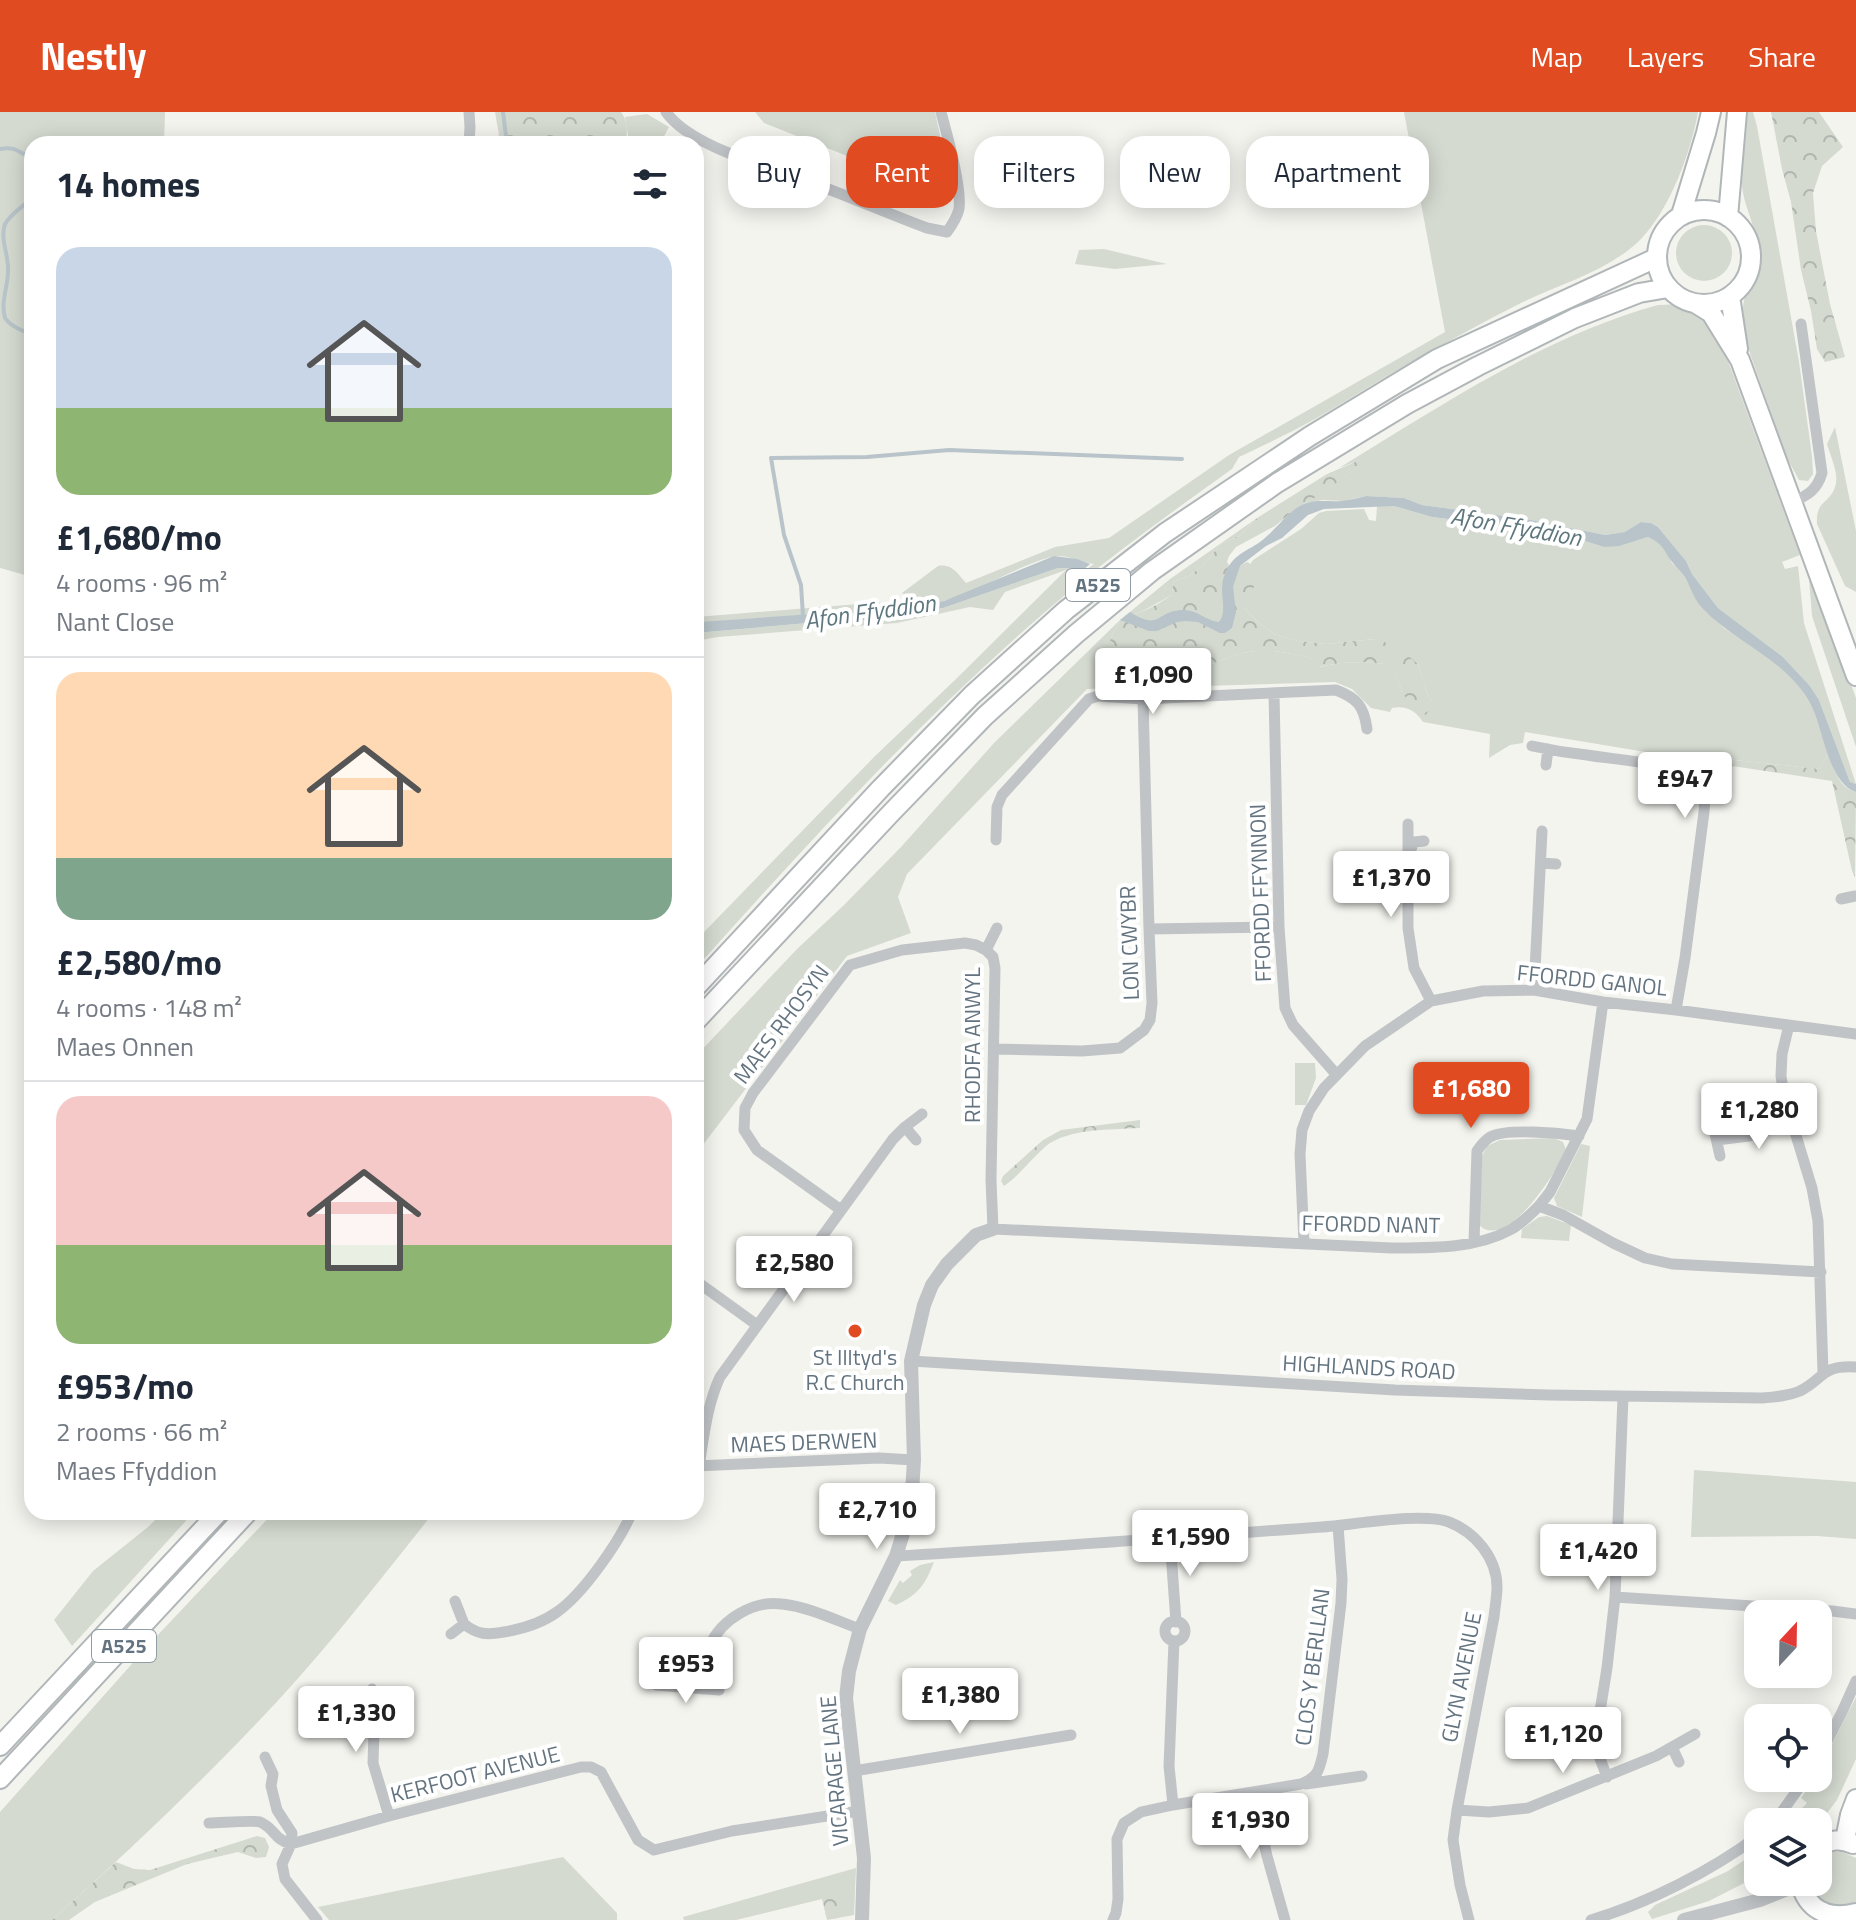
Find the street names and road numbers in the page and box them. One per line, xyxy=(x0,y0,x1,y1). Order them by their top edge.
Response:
road number: A525 xyxy=(1066,569,1130,601)
street label: FFORDD FFYNNON xyxy=(1240,803,1280,983)
street label: LON CWYBR xyxy=(1110,885,1148,1001)
street label: FFORDD GANOL xyxy=(1515,955,1669,1005)
street label: MAES RHOSYN xyxy=(725,957,837,1091)
street label: RHODFA ANWYL xyxy=(955,967,989,1123)
street label: FFORDD NANT xyxy=(1301,1206,1441,1242)
street label: HIGHLANDS ROAD xyxy=(1282,1345,1456,1389)
street label: MAES DERWEN xyxy=(730,1422,878,1462)
street label: CLOS Y BERLLAN xyxy=(1285,1586,1339,1748)
street label: GLYN AVENUE xyxy=(1432,1609,1490,1745)
road number: A525 xyxy=(92,1630,156,1662)
street label: VICARAGE LANE xyxy=(810,1694,858,1848)
street label: KERFOOT AVENUE xyxy=(387,1737,563,1811)

